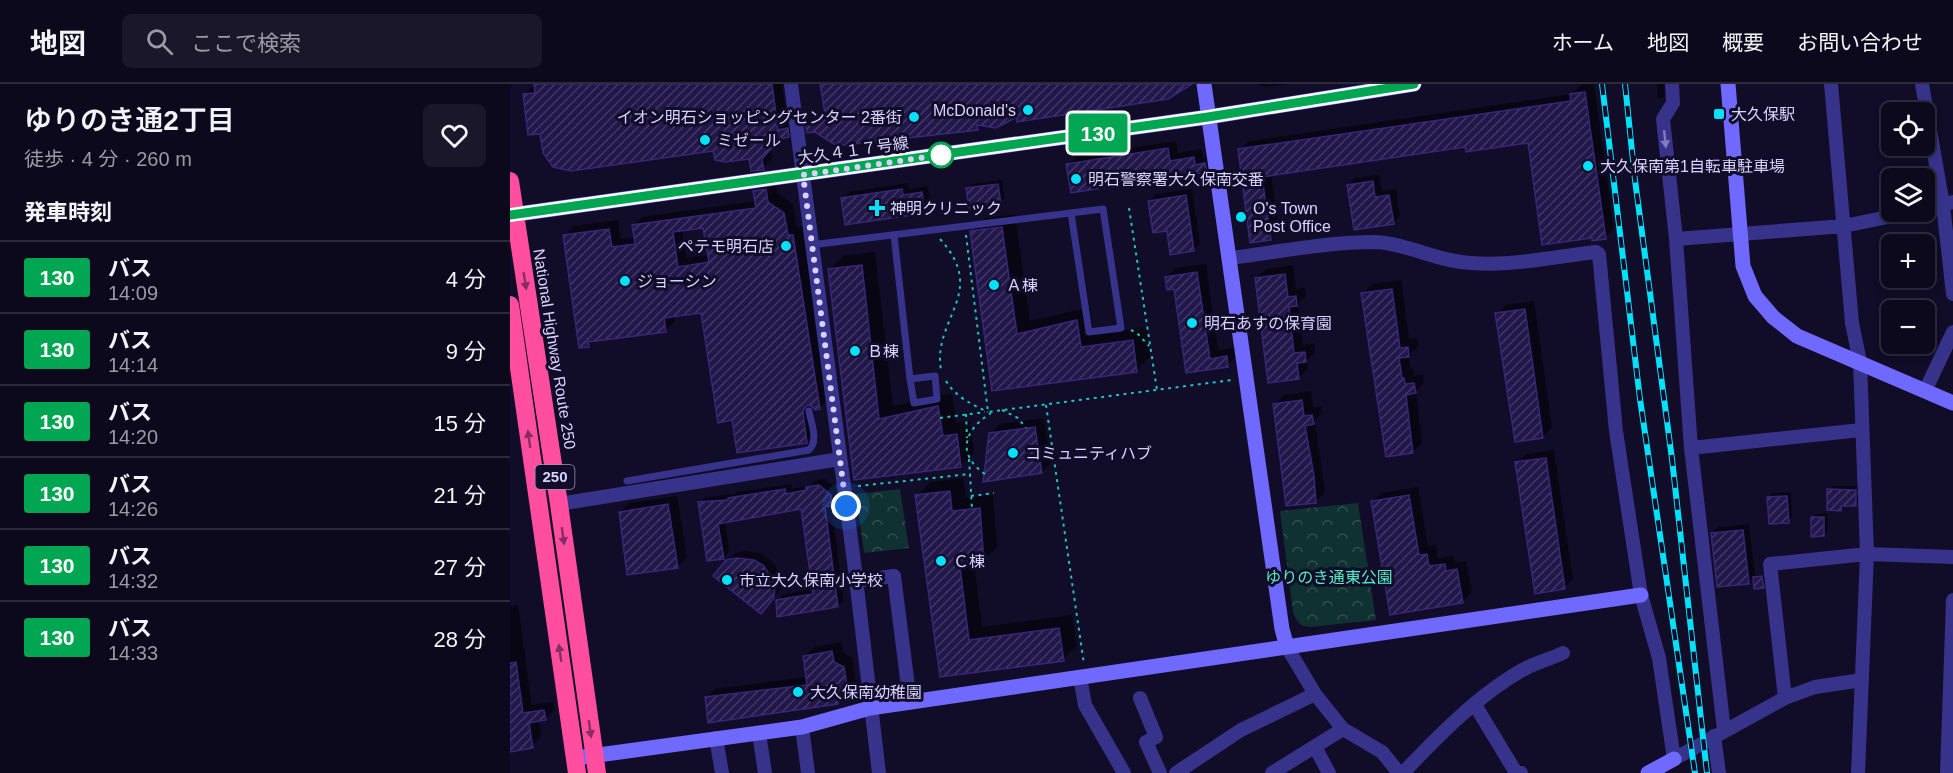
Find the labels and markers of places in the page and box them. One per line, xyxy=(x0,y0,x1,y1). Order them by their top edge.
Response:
place label: McDonald's xyxy=(933,102,1016,119)
marker: McDonald's xyxy=(1021,103,1035,117)
place label: 大久保駅 xyxy=(1731,106,1795,123)
marker: 大久保駅 xyxy=(1712,107,1726,121)
place label: イオン明石ショッピングセンター 2番街 xyxy=(617,109,902,126)
marker: イオン明石ショッピングセンター 2番街 xyxy=(907,110,921,124)
place label: ミゼール xyxy=(717,132,781,149)
marker: ミゼール xyxy=(698,133,712,147)
unlabelled marker xyxy=(928,142,954,168)
place label: 大久保南第1自転車駐車場 xyxy=(1600,158,1785,175)
marker: 大久保南第1自転車駐車場 xyxy=(1581,159,1595,173)
place label: 明石警察署大久保南交番 xyxy=(1088,171,1264,188)
marker: 明石警察署大久保南交番 xyxy=(1069,172,1083,186)
marker: 神明クリニック xyxy=(868,199,886,217)
place label: 神明クリニック xyxy=(890,200,1002,217)
place label: O's Town Post Office xyxy=(1253,200,1331,235)
marker: O's Town Post Office xyxy=(1234,210,1248,224)
place label: ペテモ明石店 xyxy=(678,238,774,255)
marker: ペテモ明石店 xyxy=(779,239,793,253)
place label: ジョーシン xyxy=(637,273,717,290)
marker: ジョーシン xyxy=(618,274,632,288)
place label: Ａ棟 xyxy=(1006,277,1038,294)
marker: Ａ棟 xyxy=(987,278,1001,292)
place label: 明石あすの保育園 xyxy=(1204,315,1332,332)
marker: 明石あすの保育園 xyxy=(1185,316,1199,330)
place label: Ｂ棟 xyxy=(867,343,899,360)
marker: Ｂ棟 xyxy=(848,344,862,358)
place label: コミュニティハブ xyxy=(1025,445,1152,462)
marker: コミュニティハブ xyxy=(1006,446,1020,460)
place label: Ｃ棟 xyxy=(953,553,985,570)
marker: Ｃ棟 xyxy=(934,554,948,568)
place label: 市立大久保南小学校 xyxy=(739,572,883,589)
marker: 市立大久保南小学校 xyxy=(720,573,734,587)
place label: 大久保南幼稚園 xyxy=(810,684,922,701)
marker: 大久保南幼稚園 xyxy=(791,685,805,699)

